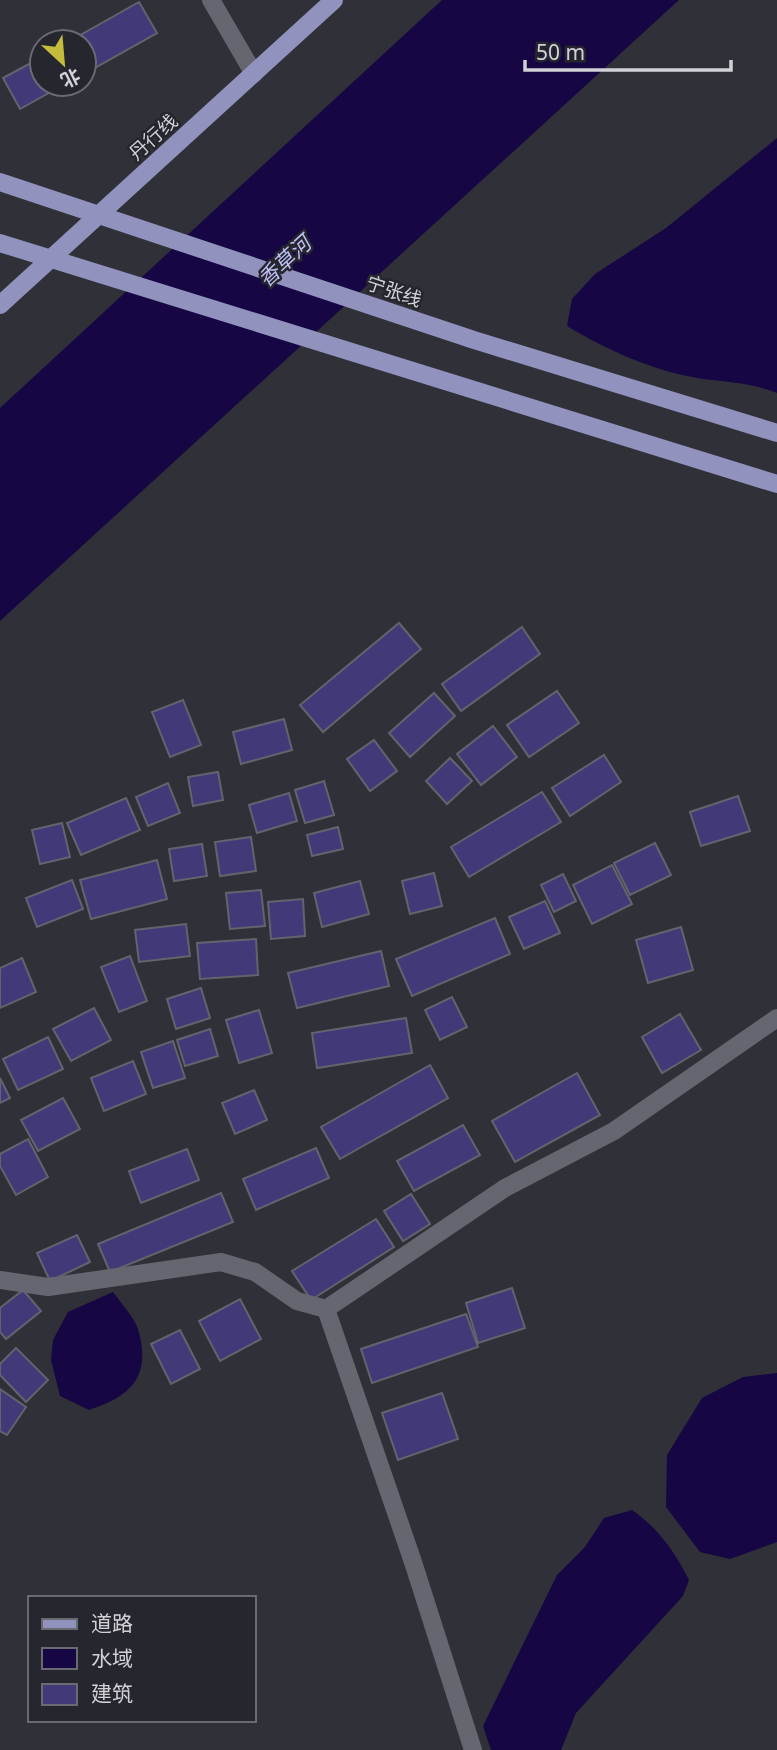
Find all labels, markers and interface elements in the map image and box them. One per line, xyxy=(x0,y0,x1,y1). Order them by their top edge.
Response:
north arrow xyxy=(28,28,98,98)
scale bar xyxy=(525,28,732,72)
text: 50 m xyxy=(536,38,585,66)
text: 北 xyxy=(56,62,85,94)
street label: 丹行线 xyxy=(123,108,183,166)
water label: 香草河 xyxy=(251,227,320,293)
street label: 宁张线 xyxy=(363,269,425,313)
legend xyxy=(28,1596,256,1722)
text: 道路 xyxy=(91,1609,133,1637)
text: 水域 xyxy=(91,1644,133,1672)
text: 建筑 xyxy=(91,1679,133,1707)

